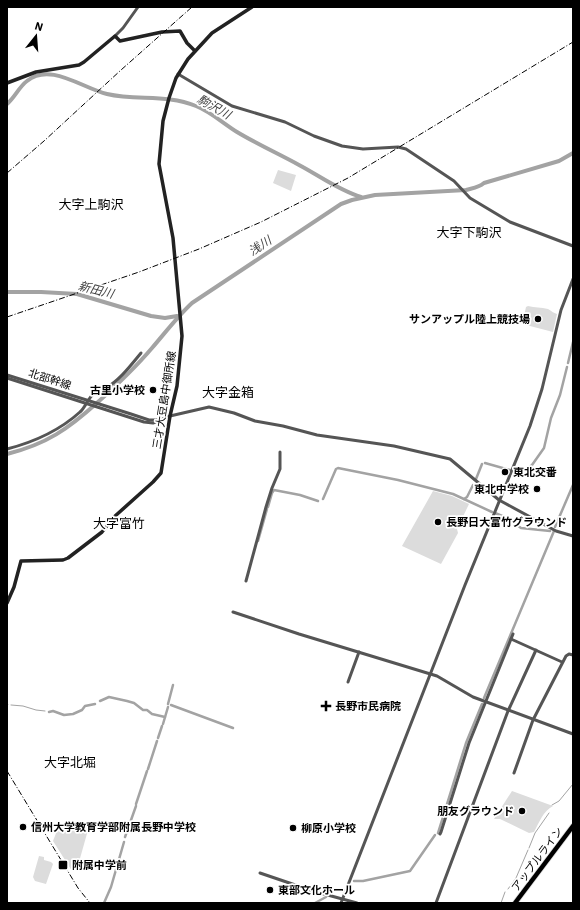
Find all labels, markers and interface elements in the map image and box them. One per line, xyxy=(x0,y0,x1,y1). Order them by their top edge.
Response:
north arrow xyxy=(16,16,56,56)
text: N xyxy=(33,19,45,34)
water label: 駒沢川 xyxy=(195,91,235,123)
district label: 大字上駒沢 xyxy=(58,196,124,213)
district label: 大字下駒沢 xyxy=(436,224,502,241)
water label: 浅川 xyxy=(246,232,276,258)
water label: 新田川 xyxy=(77,278,117,302)
place label: サンアップル陸上競技場 xyxy=(409,312,530,326)
marker: サンアップル陸上競技場 xyxy=(533,314,543,324)
street label: 三才大豆島中御所線 xyxy=(149,350,179,450)
street label: 北部幹線 xyxy=(27,366,73,392)
place label: 古里小学校 xyxy=(90,383,145,397)
district label: 大字金箱 xyxy=(202,384,254,401)
marker: 古里小学校 xyxy=(148,385,158,395)
place label: 東北交番 xyxy=(513,465,557,479)
marker: 東北交番 xyxy=(500,467,510,477)
place label: 東北中学校 xyxy=(474,482,529,496)
marker: 東北中学校 xyxy=(532,484,542,494)
district label: 大字富竹 xyxy=(93,515,145,532)
place label: 長野日大富竹グラウンド xyxy=(446,515,567,529)
marker: 長野日大富竹グラウンド xyxy=(433,517,443,527)
place label: 長野市民病院 xyxy=(335,699,401,713)
marker: 長野市民病院 xyxy=(320,700,332,712)
district label: 大字北堀 xyxy=(44,754,96,771)
place label: 朋友グラウンド xyxy=(437,804,514,818)
marker: 朋友グラウンド xyxy=(517,806,527,816)
place label: 信州大学教育学部附属長野中学校 xyxy=(31,820,196,834)
place label: 柳原小学校 xyxy=(301,821,356,835)
marker: 信州大学教育学部附属長野中学校 xyxy=(18,822,28,832)
marker: 柳原小学校 xyxy=(288,823,298,833)
street label: アップルライン xyxy=(508,824,566,894)
place label: 附属中学前 xyxy=(72,858,127,872)
marker: 附属中学前 xyxy=(57,859,69,871)
place label: 東部文化ホール xyxy=(278,883,355,897)
marker: 東部文化ホール xyxy=(265,885,275,895)

